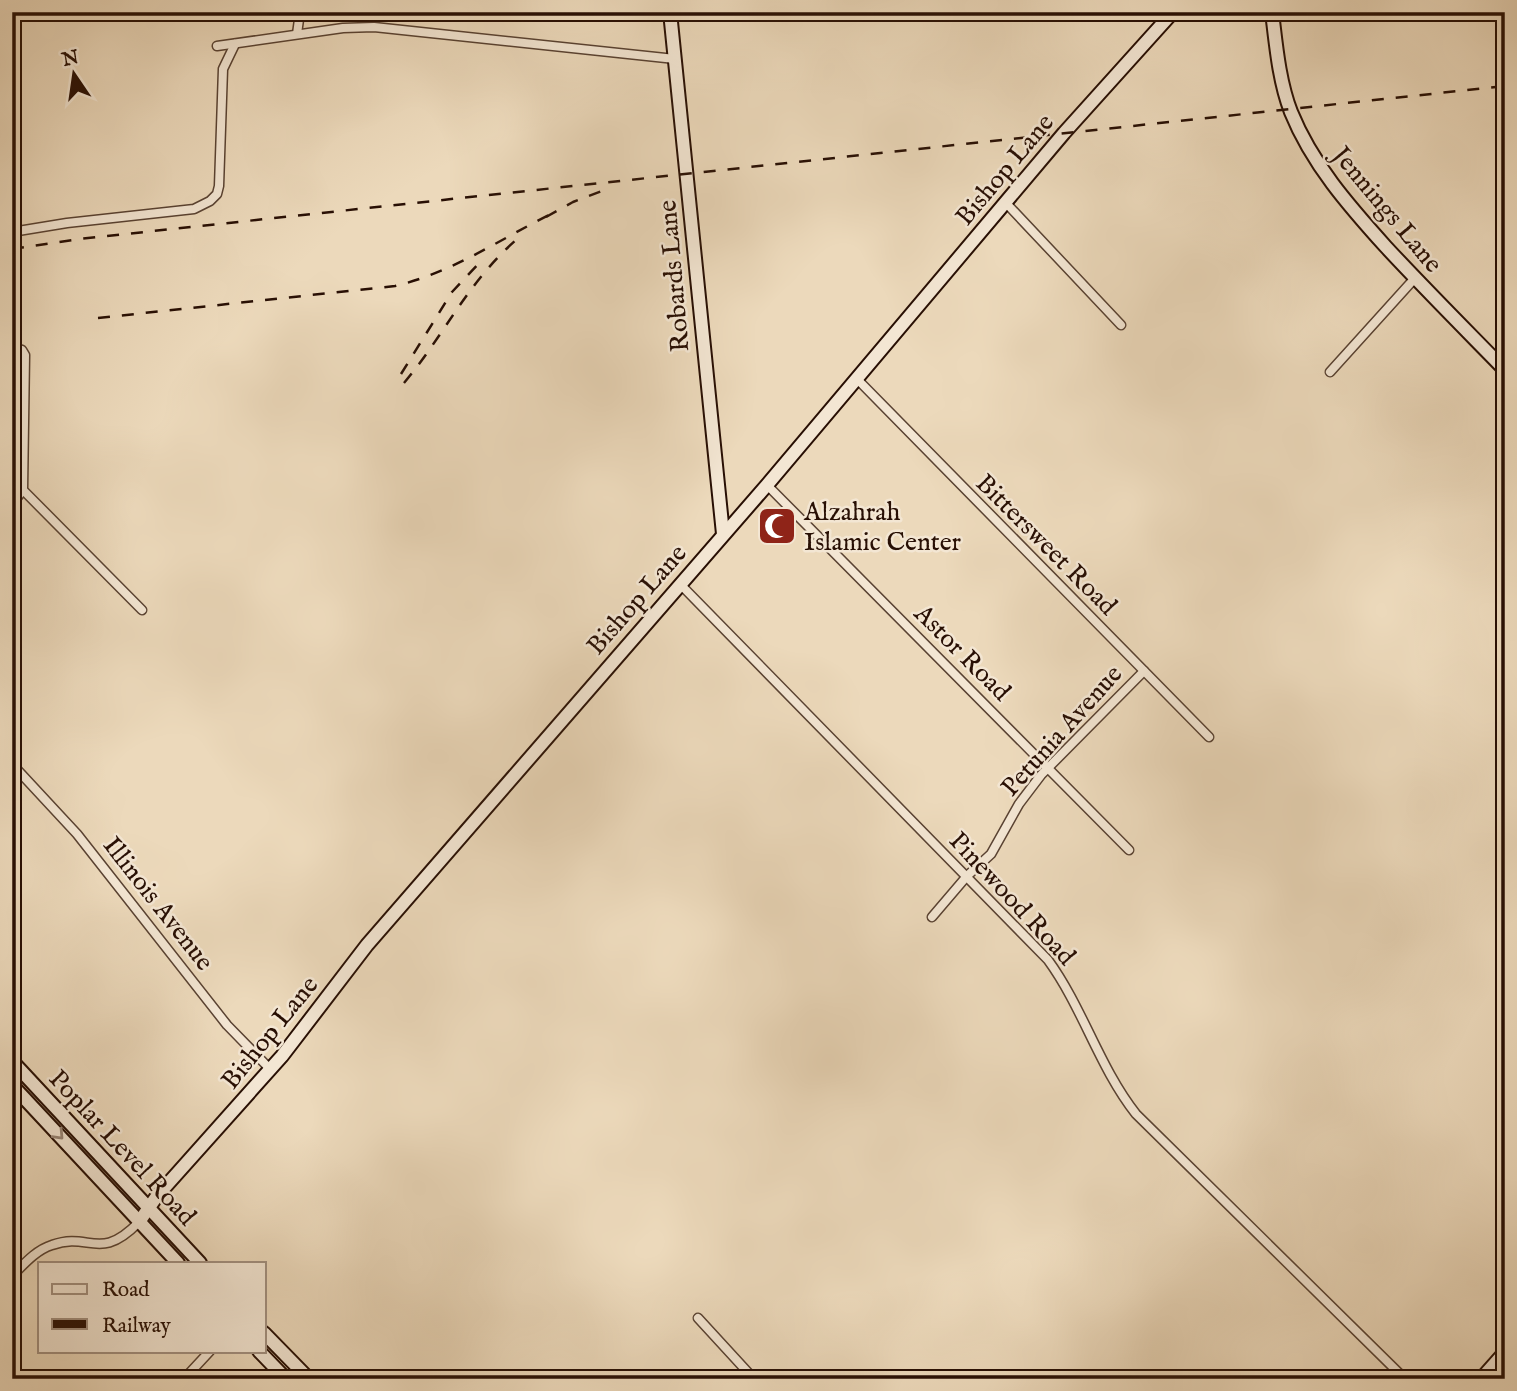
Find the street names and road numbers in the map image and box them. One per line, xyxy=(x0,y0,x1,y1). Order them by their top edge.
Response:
street label: Bishop Lane xyxy=(949,107,1062,233)
street label: Jennings Lane xyxy=(1323,138,1449,280)
street label: Robards Lane xyxy=(651,198,698,353)
street label: Bittersweet Road xyxy=(968,467,1124,623)
street label: Bishop Lane xyxy=(580,538,694,662)
street label: Astor Road xyxy=(906,597,1017,708)
street label: Petunia Avenue xyxy=(994,658,1130,804)
street label: Pinewood Road xyxy=(942,825,1082,973)
street label: Illinois Avenue xyxy=(95,830,221,978)
street label: Bishop Lane xyxy=(214,970,326,1096)
street label: Poplar Level Road xyxy=(41,1063,203,1233)

